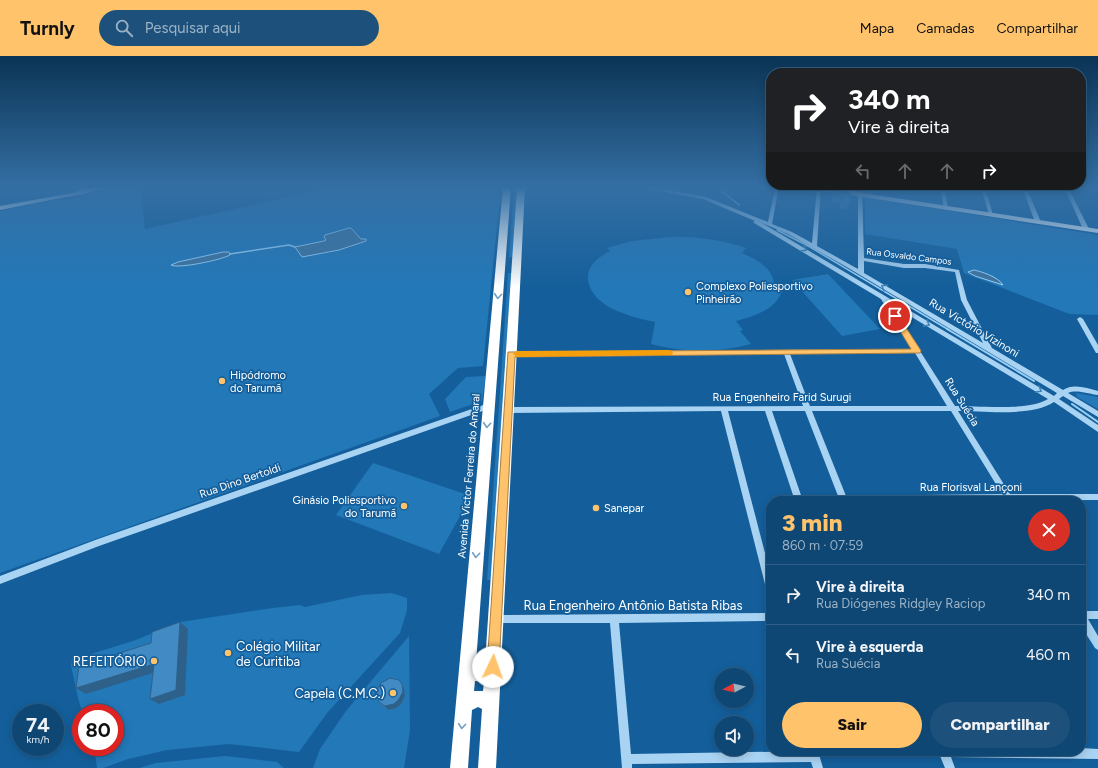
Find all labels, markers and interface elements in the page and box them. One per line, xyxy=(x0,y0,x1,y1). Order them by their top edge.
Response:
search box xyxy=(99,10,379,46)
text: Turnly xyxy=(20,17,75,40)
icon: search xyxy=(113,17,135,39)
text: Pesquisar aqui xyxy=(145,19,241,37)
text: Mapa xyxy=(860,20,894,37)
text: Camadas xyxy=(916,20,974,37)
text: Compartilhar xyxy=(996,20,1078,37)
text: 340 m xyxy=(848,82,931,116)
icon: right xyxy=(782,84,834,136)
text: Vire à direita xyxy=(848,116,949,138)
icon: left xyxy=(852,160,874,182)
icon: ahead xyxy=(894,160,916,182)
icon: ahead xyxy=(936,160,958,182)
icon: right xyxy=(978,160,1000,182)
one-way arrow xyxy=(800,245,807,252)
street label: Rua Osvaldo Campos xyxy=(866,245,952,267)
place label: Complexo Poliesportivo Pinheirão xyxy=(696,280,813,306)
one-way arrow xyxy=(881,284,888,291)
marker: Complexo Poliesportivo Pinheirão xyxy=(683,287,693,297)
one-way arrow xyxy=(494,293,503,299)
street label: Rua Victório Vizinoni xyxy=(927,296,1021,360)
pin xyxy=(878,299,912,333)
icon: arrive xyxy=(884,305,906,327)
one-way arrow xyxy=(923,319,930,326)
place label: Hipódromo do Tarumã xyxy=(230,369,286,395)
street label: Rua Suécia xyxy=(942,375,982,429)
marker: Hipódromo do Tarumã xyxy=(217,376,227,386)
one-way arrow xyxy=(1035,386,1042,393)
street label: Rua Engenheiro Farid Surugi xyxy=(713,391,851,404)
street label: Avenida Victor Ferreira do Amaral xyxy=(455,393,483,559)
one-way arrow xyxy=(483,422,492,428)
street label: Rua Dino Bertoldi xyxy=(198,461,282,501)
street label: Rua Florisval Lançoni xyxy=(920,481,1022,494)
place label: Ginásio Poliesportivo do Tarumã xyxy=(293,494,396,520)
marker: Ginásio Poliesportivo do Tarumã xyxy=(399,501,409,511)
place label: Sanepar xyxy=(604,502,645,515)
marker: Sanepar xyxy=(591,503,601,513)
text: 3 min xyxy=(782,508,843,537)
button: close xyxy=(1028,509,1070,551)
text: 860 m · 07:59 xyxy=(782,538,863,553)
one-way arrow xyxy=(472,552,481,558)
text: Vire à direita xyxy=(816,578,905,596)
icon: right xyxy=(782,584,804,606)
text: 340 m xyxy=(1026,586,1070,604)
text: Rua Diógenes Ridgley Raciop xyxy=(816,596,985,611)
street label: Rua Engenheiro Antônio Batista Ribas xyxy=(524,598,742,613)
text: Vire à esquerda xyxy=(816,638,923,656)
place label: Colégio Militar de Curitiba xyxy=(236,639,321,669)
icon: left xyxy=(782,644,804,666)
position arrow xyxy=(472,646,514,688)
text: 460 m xyxy=(1026,646,1070,664)
marker: Colégio Militar de Curitiba xyxy=(223,648,233,658)
place label: REFEITÓRIO xyxy=(73,654,146,669)
marker: REFEITÓRIO xyxy=(149,656,159,666)
text: Rua Suécia xyxy=(816,656,880,671)
north arrow xyxy=(714,668,754,708)
map controls xyxy=(714,668,754,756)
place label: Capela (C.M.C.) xyxy=(295,686,385,701)
marker: Capela (C.M.C.) xyxy=(388,688,398,698)
button: Sair xyxy=(782,702,922,748)
button: Compartilhar xyxy=(930,702,1070,748)
speed limit sign: 80 xyxy=(72,704,124,756)
text: 74 xyxy=(26,713,50,737)
button: sound xyxy=(714,716,754,756)
one-way arrow xyxy=(458,723,467,729)
text: km/h xyxy=(27,733,49,746)

